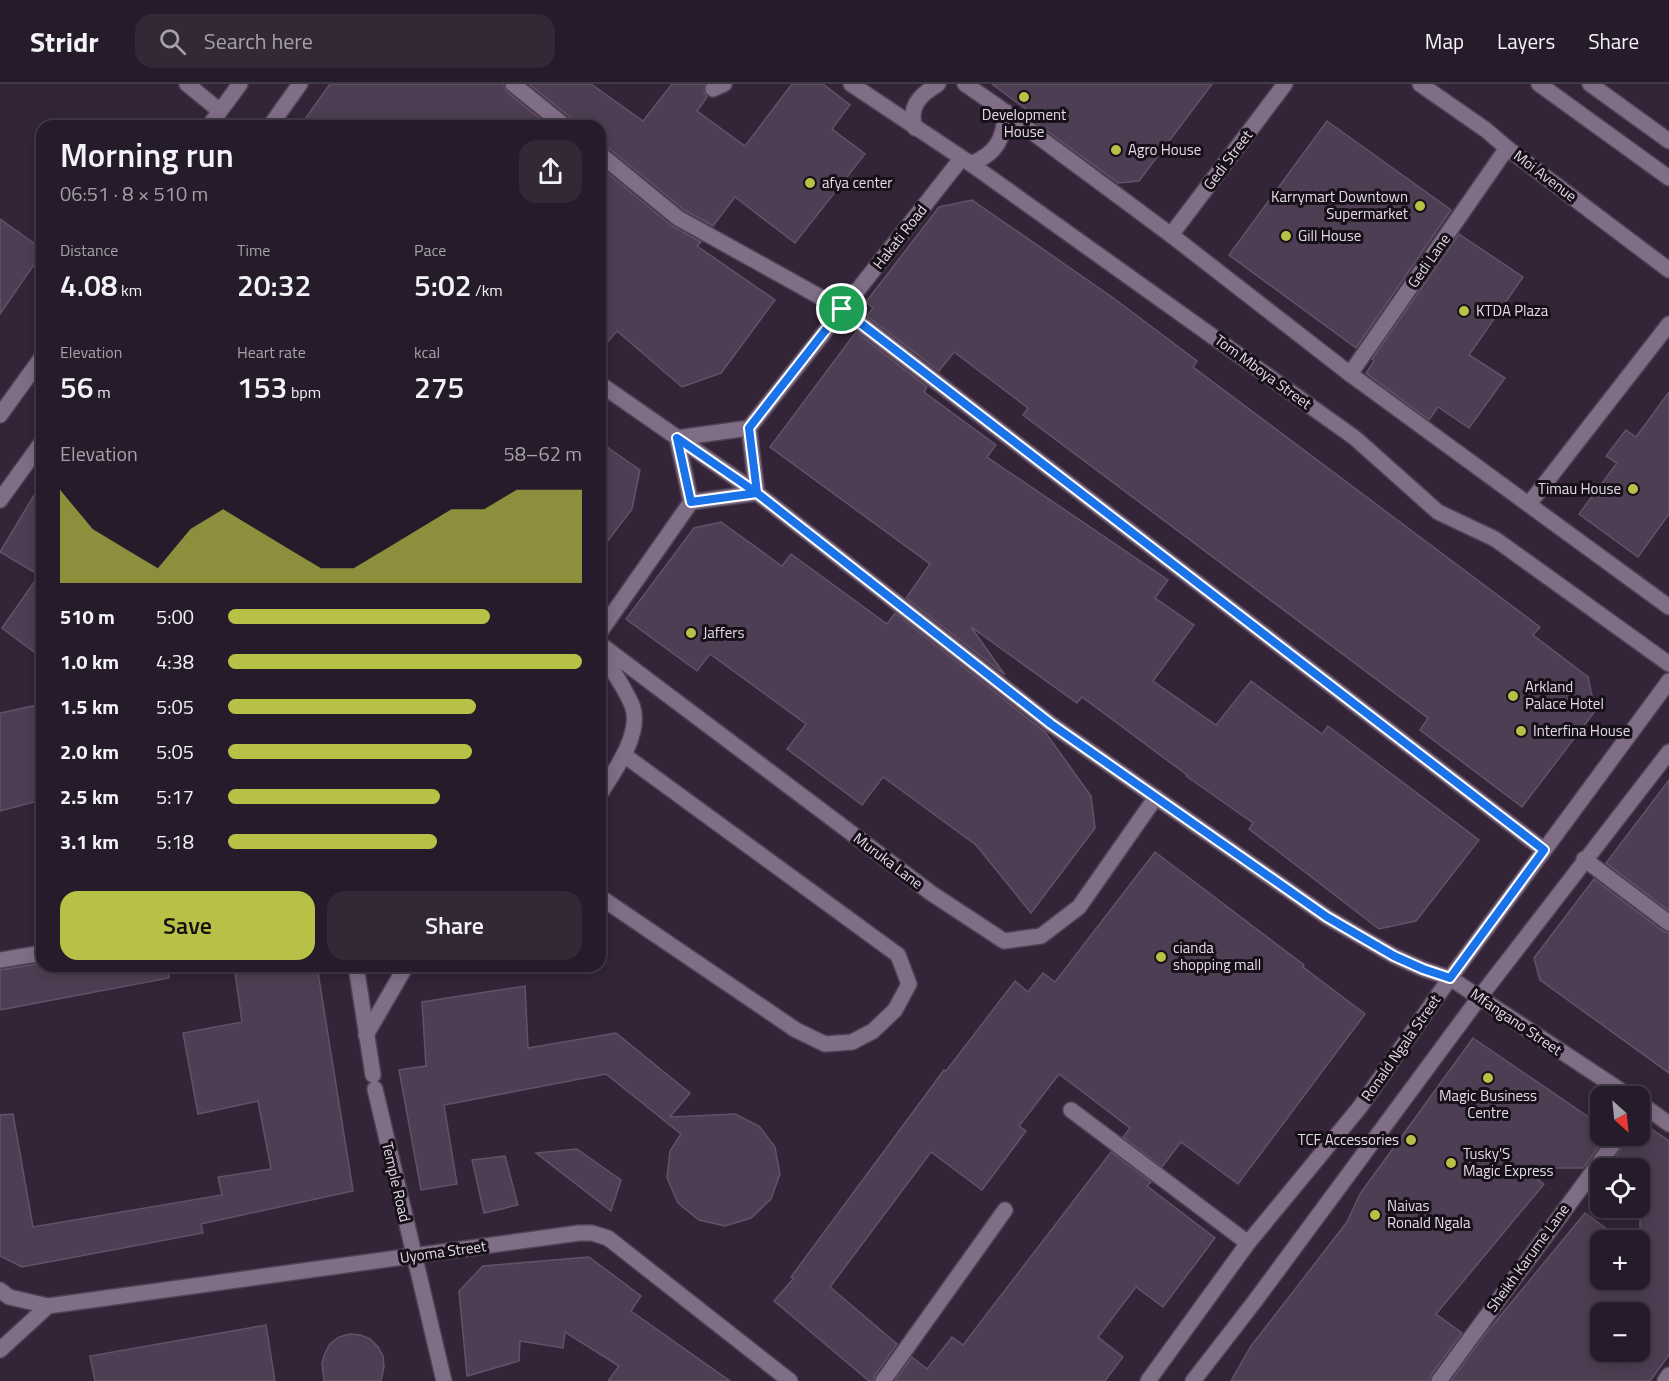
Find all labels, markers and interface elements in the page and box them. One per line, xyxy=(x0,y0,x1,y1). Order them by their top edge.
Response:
search box xyxy=(135,14,555,68)
text: Stridr xyxy=(30,20,99,63)
text: Search here xyxy=(204,24,313,58)
icon: search xyxy=(156,25,189,58)
text: Map xyxy=(1425,25,1464,57)
text: Layers xyxy=(1497,25,1555,57)
text: Share xyxy=(1588,25,1639,57)
marker: Development House xyxy=(1017,90,1031,104)
place label: Development House xyxy=(982,103,1067,143)
street label: Gedi Street xyxy=(1197,124,1258,195)
text: Morning run xyxy=(60,130,234,180)
place label: Agro House xyxy=(1128,138,1201,161)
button: share xyxy=(519,140,582,203)
marker: Agro House xyxy=(1109,143,1123,157)
street label: Moi Avenue xyxy=(1509,144,1582,207)
place label: afya center xyxy=(822,171,892,194)
marker: afya center xyxy=(803,176,817,190)
text: 06:51 · 8 × 510 m xyxy=(60,178,208,209)
place label: Karrymart Downtown Supermarket xyxy=(1271,185,1409,225)
street label: Hakati Road xyxy=(867,199,932,274)
marker: Karrymart Downtown Supermarket xyxy=(1413,199,1427,213)
place label: Gill House xyxy=(1298,224,1361,247)
marker: Gill House xyxy=(1279,229,1293,243)
street label: Gedi Lane xyxy=(1401,229,1456,293)
text: Distance xyxy=(60,238,118,262)
text: Time xyxy=(237,238,270,262)
text: Pace xyxy=(414,238,446,262)
text: 4.08 xyxy=(60,262,118,308)
text: 20:32 xyxy=(237,262,311,308)
text: 5:02 xyxy=(414,262,472,308)
text: km xyxy=(118,278,142,302)
text: /km xyxy=(472,278,503,302)
pin xyxy=(816,283,867,334)
icon: arrive xyxy=(825,292,858,325)
place label: KTDA Plaza xyxy=(1476,299,1549,322)
marker: KTDA Plaza xyxy=(1457,304,1471,318)
street label: Tom Mboya Street xyxy=(1210,328,1317,415)
text: Elevation xyxy=(60,340,122,364)
text: Heart rate xyxy=(237,340,306,364)
text: kcal xyxy=(414,340,440,364)
text: 56 xyxy=(60,364,94,410)
text: 153 xyxy=(237,364,287,410)
text: 275 xyxy=(414,364,464,410)
text: m xyxy=(94,380,111,404)
text: bpm xyxy=(287,380,321,404)
text: Elevation xyxy=(60,438,138,469)
text: 58–62 m xyxy=(503,438,582,469)
place label: Timau House xyxy=(1538,477,1621,500)
marker: Timau House xyxy=(1626,482,1640,496)
text: 510 m xyxy=(60,601,115,632)
text: 5:00 xyxy=(156,601,194,632)
place label: Jaffers xyxy=(703,621,744,644)
marker: Jaffers xyxy=(684,626,698,640)
text: 1.0 km xyxy=(60,646,119,677)
text: 4:38 xyxy=(156,646,194,677)
place label: Arkland Palace Hotel xyxy=(1525,675,1604,715)
marker: Arkland Palace Hotel xyxy=(1506,689,1520,703)
text: 1.5 km xyxy=(60,691,119,722)
text: 5:05 xyxy=(156,691,194,722)
place label: Interfina House xyxy=(1533,719,1630,742)
marker: Interfina House xyxy=(1514,724,1528,738)
text: 2.0 km xyxy=(60,736,119,767)
text: 5:05 xyxy=(156,736,194,767)
text: 2.5 km xyxy=(60,781,119,812)
text: 5:17 xyxy=(156,781,194,812)
text: 3.1 km xyxy=(60,826,119,857)
text: 5:18 xyxy=(156,826,194,857)
street label: Muruka Lane xyxy=(849,827,928,894)
button: Save xyxy=(60,891,315,960)
button: Share xyxy=(327,891,582,960)
place label: cianda shopping mall xyxy=(1173,936,1261,976)
marker: cianda shopping mall xyxy=(1154,950,1168,964)
street label: Mfangano Street xyxy=(1466,982,1567,1061)
street label: Ronald Ngala Street xyxy=(1355,989,1446,1106)
marker: Magic Business Centre xyxy=(1481,1071,1495,1085)
place label: Magic Business Centre xyxy=(1439,1084,1537,1124)
north arrow xyxy=(1590,1086,1650,1146)
map controls xyxy=(1590,1086,1650,1362)
place label: TCF Accessories xyxy=(1298,1128,1399,1151)
marker: TCF Accessories xyxy=(1404,1133,1418,1147)
street label: Temple Road xyxy=(376,1140,417,1224)
place label: Tusky'S Magic Express xyxy=(1463,1142,1554,1182)
marker: Tusky'S Magic Express xyxy=(1444,1156,1458,1170)
button: locate xyxy=(1590,1158,1650,1218)
place label: Naivas Ronald Ngala xyxy=(1387,1194,1471,1234)
street label: Sheikh Karume Lane xyxy=(1481,1199,1575,1316)
marker: Naivas Ronald Ngala xyxy=(1368,1208,1382,1222)
button: + xyxy=(1590,1230,1650,1290)
street label: Uyoma Street xyxy=(398,1234,488,1269)
button: − xyxy=(1590,1302,1650,1362)

